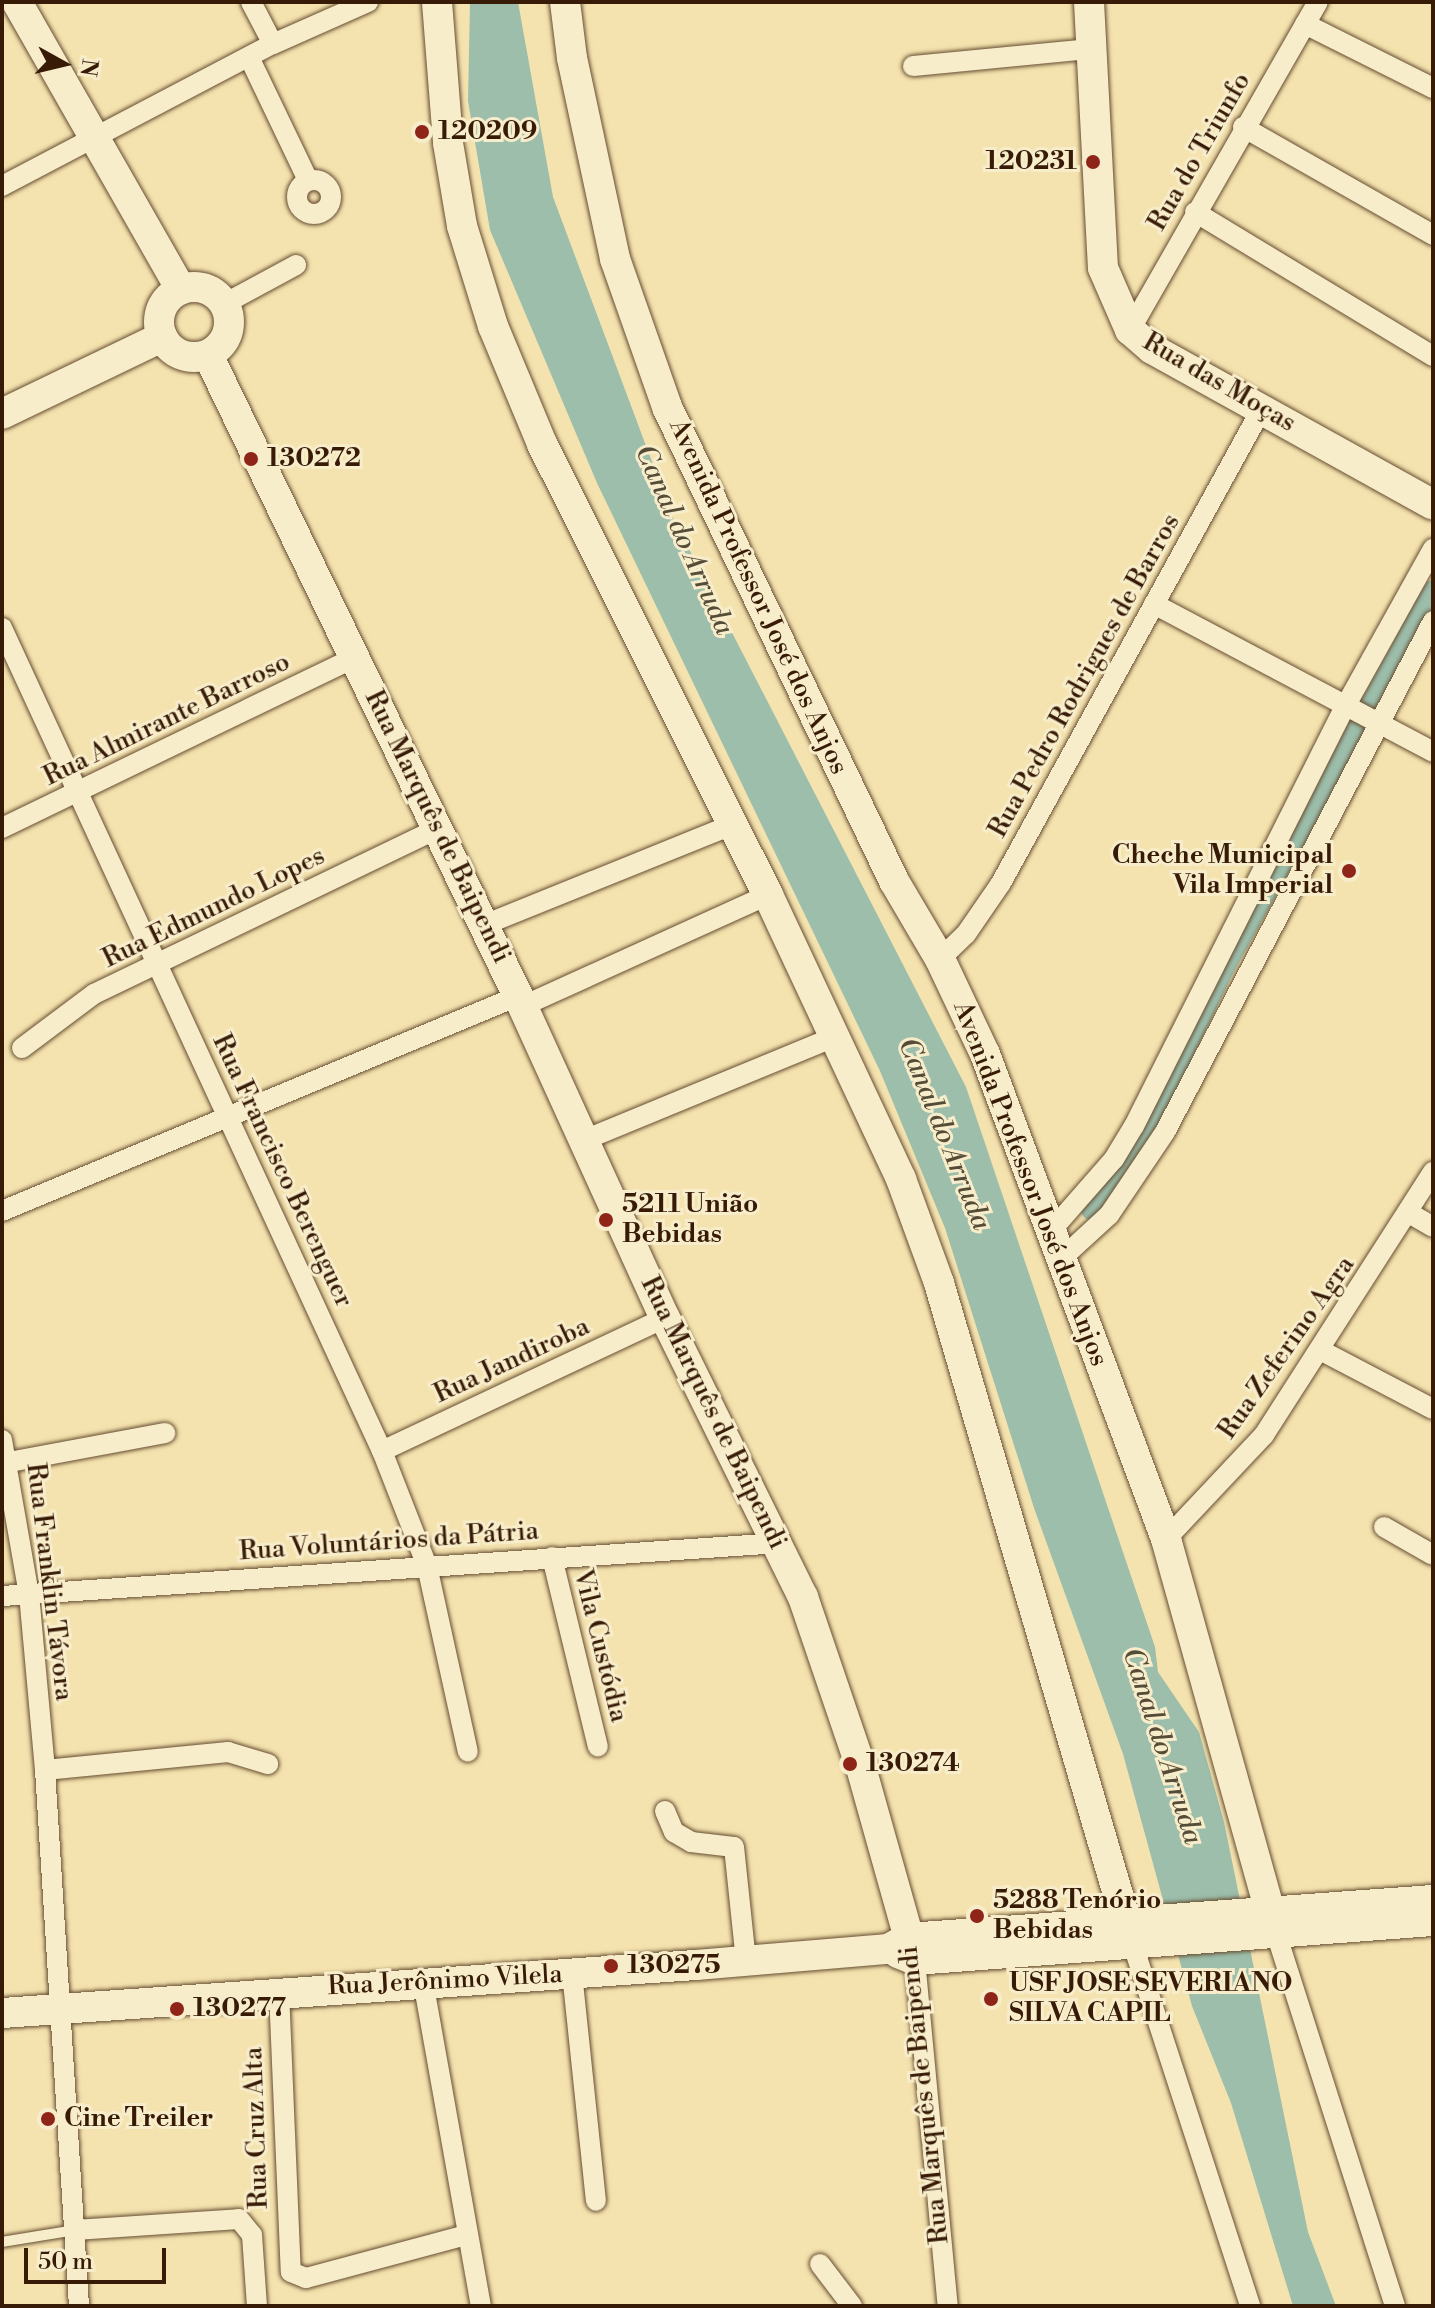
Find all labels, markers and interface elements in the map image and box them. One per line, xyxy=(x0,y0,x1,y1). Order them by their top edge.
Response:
north arrow xyxy=(24,24,104,104)
text: N xyxy=(74,57,103,78)
street label: Rua do Triunfo xyxy=(1142,67,1258,237)
place label: 120209 xyxy=(438,116,537,148)
marker: 120209 xyxy=(413,123,431,141)
place label: 120231 xyxy=(985,146,1077,178)
marker: 120231 xyxy=(1084,153,1102,171)
street label: Rua das Moças xyxy=(1137,327,1301,439)
street label: Avenida Professor José dos Anjos xyxy=(662,415,854,779)
water label: Canal do Arruda xyxy=(627,440,741,640)
place label: 130272 xyxy=(267,443,361,475)
marker: 130272 xyxy=(242,450,260,468)
street label: Rua Pedro Rodrigues de Barros xyxy=(983,509,1187,843)
street label: Rua Almirante Barroso xyxy=(39,647,295,793)
street label: Rua Marquês de Baipendi xyxy=(357,686,517,968)
place label: Cheche Municipal Vila Imperial xyxy=(1112,840,1333,902)
street label: Rua Edmundo Lopes xyxy=(98,841,330,975)
marker: Cheche Municipal Vila Imperial xyxy=(1340,862,1358,880)
street label: Avenida Professor José dos Anjos xyxy=(946,997,1114,1371)
street label: Rua Francisco Berenguer xyxy=(205,1029,359,1313)
water label: Canal do Arruda xyxy=(890,1033,998,1235)
place label: 5211 União Bebidas xyxy=(622,1189,758,1250)
marker: 5211 União Bebidas xyxy=(597,1211,615,1229)
street label: Rua Zeferino Agra xyxy=(1212,1251,1362,1445)
street label: Rua Marquês de Baipendi xyxy=(633,1272,793,1554)
street label: Rua Jandiroba xyxy=(429,1311,595,1411)
street label: Rua Franklin Távora xyxy=(19,1461,79,1703)
street label: Rua Voluntários da Pátria xyxy=(238,1516,540,1568)
street label: Vila Custódia xyxy=(566,1566,634,1726)
water label: Canal do Arruda xyxy=(1114,1644,1210,1848)
place label: 130274 xyxy=(866,1748,960,1780)
marker: 130274 xyxy=(841,1755,859,1773)
place label: 5288 Tenório Bebidas xyxy=(993,1885,1161,1946)
marker: 5288 Tenório Bebidas xyxy=(968,1907,986,1925)
street label: Rua Marquês de Baipendi xyxy=(894,1944,956,2246)
place label: 130275 xyxy=(627,1950,721,1982)
marker: 130275 xyxy=(602,1957,620,1975)
street label: Rua Jerônimo Vilela xyxy=(327,1959,563,2003)
place label: USF JOSE SEVERIANO SILVA CAPIL xyxy=(1009,1968,1292,2030)
marker: USF JOSE SEVERIANO SILVA CAPIL xyxy=(980,1988,1002,2010)
place label: 130277 xyxy=(193,1993,286,2025)
marker: 130277 xyxy=(168,2000,186,2018)
street label: Rua Cruz Alta xyxy=(239,2046,275,2210)
place label: Cine Treiler xyxy=(64,2103,213,2135)
marker: Cine Treiler xyxy=(39,2110,57,2128)
scale bar xyxy=(28,2232,170,2282)
text: 50 m xyxy=(38,2247,93,2277)

